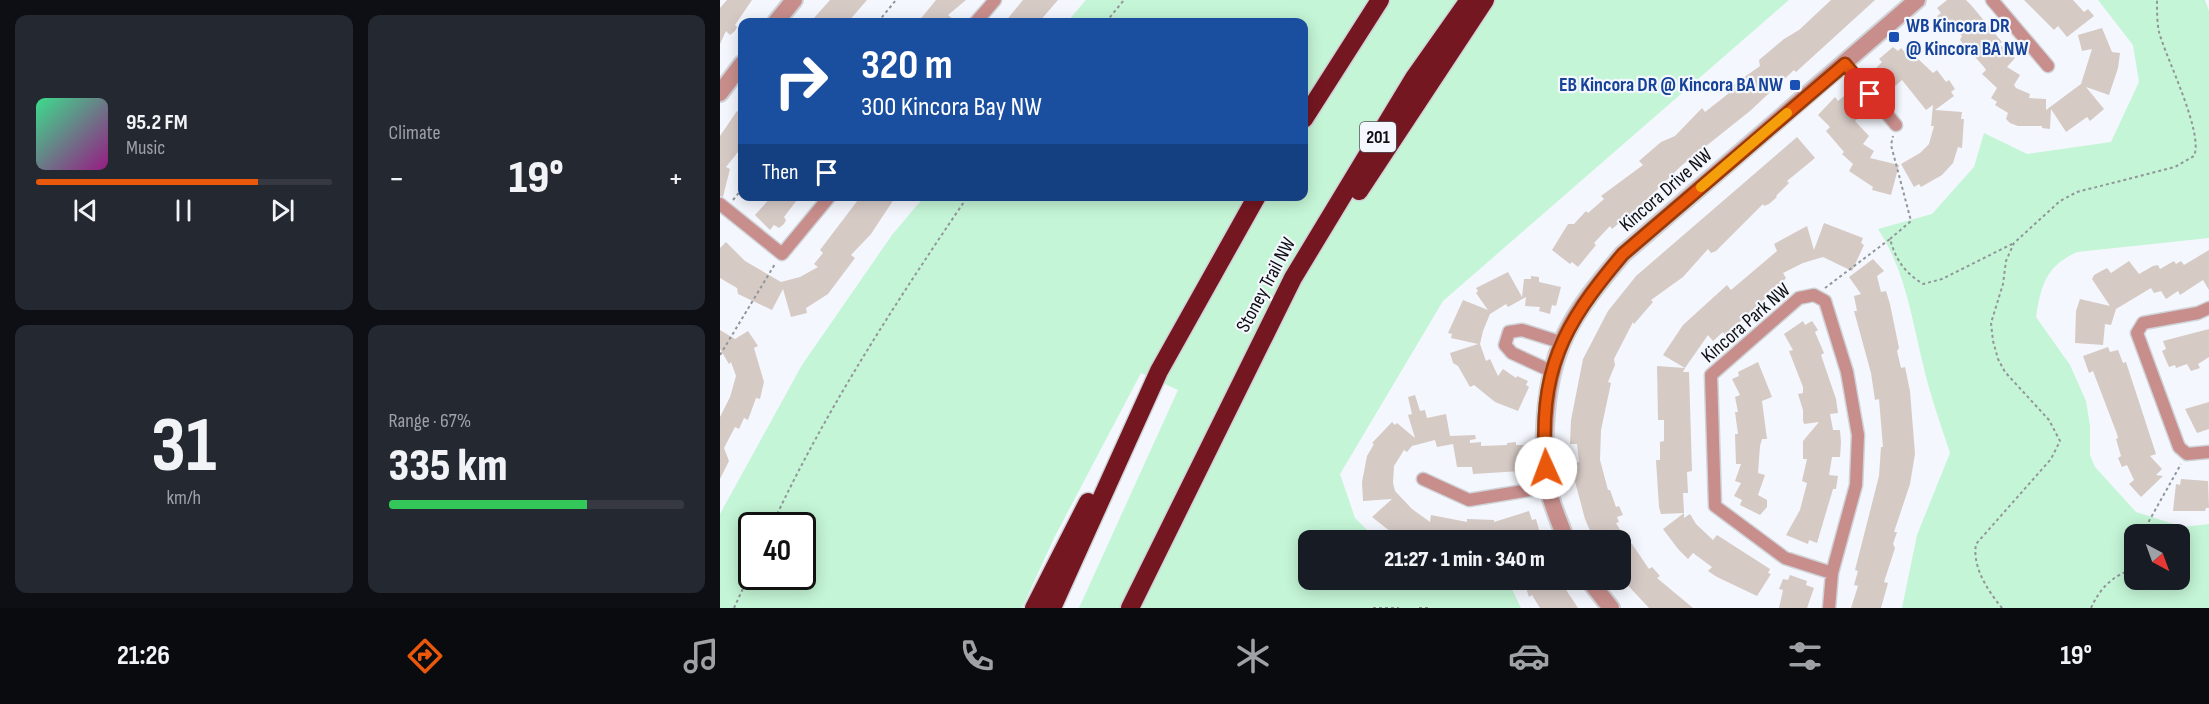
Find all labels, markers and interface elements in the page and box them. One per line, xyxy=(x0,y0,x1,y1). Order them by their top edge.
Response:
place label: WB Kincora DR @ Kincora BA NW xyxy=(1906,14,2028,61)
marker: WB Kincora DR @ Kincora BA NW xyxy=(1887,30,1901,44)
text: 320 m xyxy=(861,40,953,91)
icon: right xyxy=(762,42,840,120)
pin xyxy=(1844,68,1895,119)
place label: EB Kincora DR @ Kincora BA NW xyxy=(1559,73,1783,97)
icon: arrive xyxy=(1853,77,1886,110)
marker: EB Kincora DR @ Kincora BA NW xyxy=(1788,78,1802,92)
text: 300 Kincora Bay NW xyxy=(861,91,1042,123)
text: 95.2 FM xyxy=(126,109,188,136)
text: Climate xyxy=(389,121,441,145)
road number: 201 xyxy=(1360,122,1396,152)
text: Music xyxy=(126,136,165,160)
street label: Kincora Drive NW xyxy=(1615,143,1717,237)
text: 19° xyxy=(509,151,564,206)
icon: arrive xyxy=(810,156,843,189)
text: − xyxy=(389,159,405,199)
text: + xyxy=(668,159,684,199)
text: Then xyxy=(762,159,798,186)
icon: previous xyxy=(69,194,102,227)
icon: pause xyxy=(167,194,200,227)
icon: next xyxy=(266,194,299,227)
street label: Stoney Trail NW xyxy=(1231,234,1301,336)
street label: Kincora Park NW xyxy=(1697,278,1795,368)
text: 31 xyxy=(151,400,217,493)
text: Range · 67% xyxy=(389,409,471,433)
position arrow xyxy=(1514,436,1578,500)
text: 335 km xyxy=(389,439,508,494)
text: km/h xyxy=(166,486,201,510)
speed limit sign: 40 xyxy=(738,512,816,590)
north arrow xyxy=(2124,524,2190,590)
map controls xyxy=(2124,524,2190,590)
text: 21:27 · 1 min · 340 m xyxy=(1384,546,1545,573)
icon: directions xyxy=(404,635,446,677)
icon: music xyxy=(680,635,722,677)
icon: phone xyxy=(956,635,998,677)
icon: climate xyxy=(1232,635,1274,677)
icon: car xyxy=(1508,635,1550,677)
icon: filters xyxy=(1784,635,1826,677)
text: 21:26 xyxy=(117,640,170,672)
text: 19° xyxy=(2060,640,2092,672)

